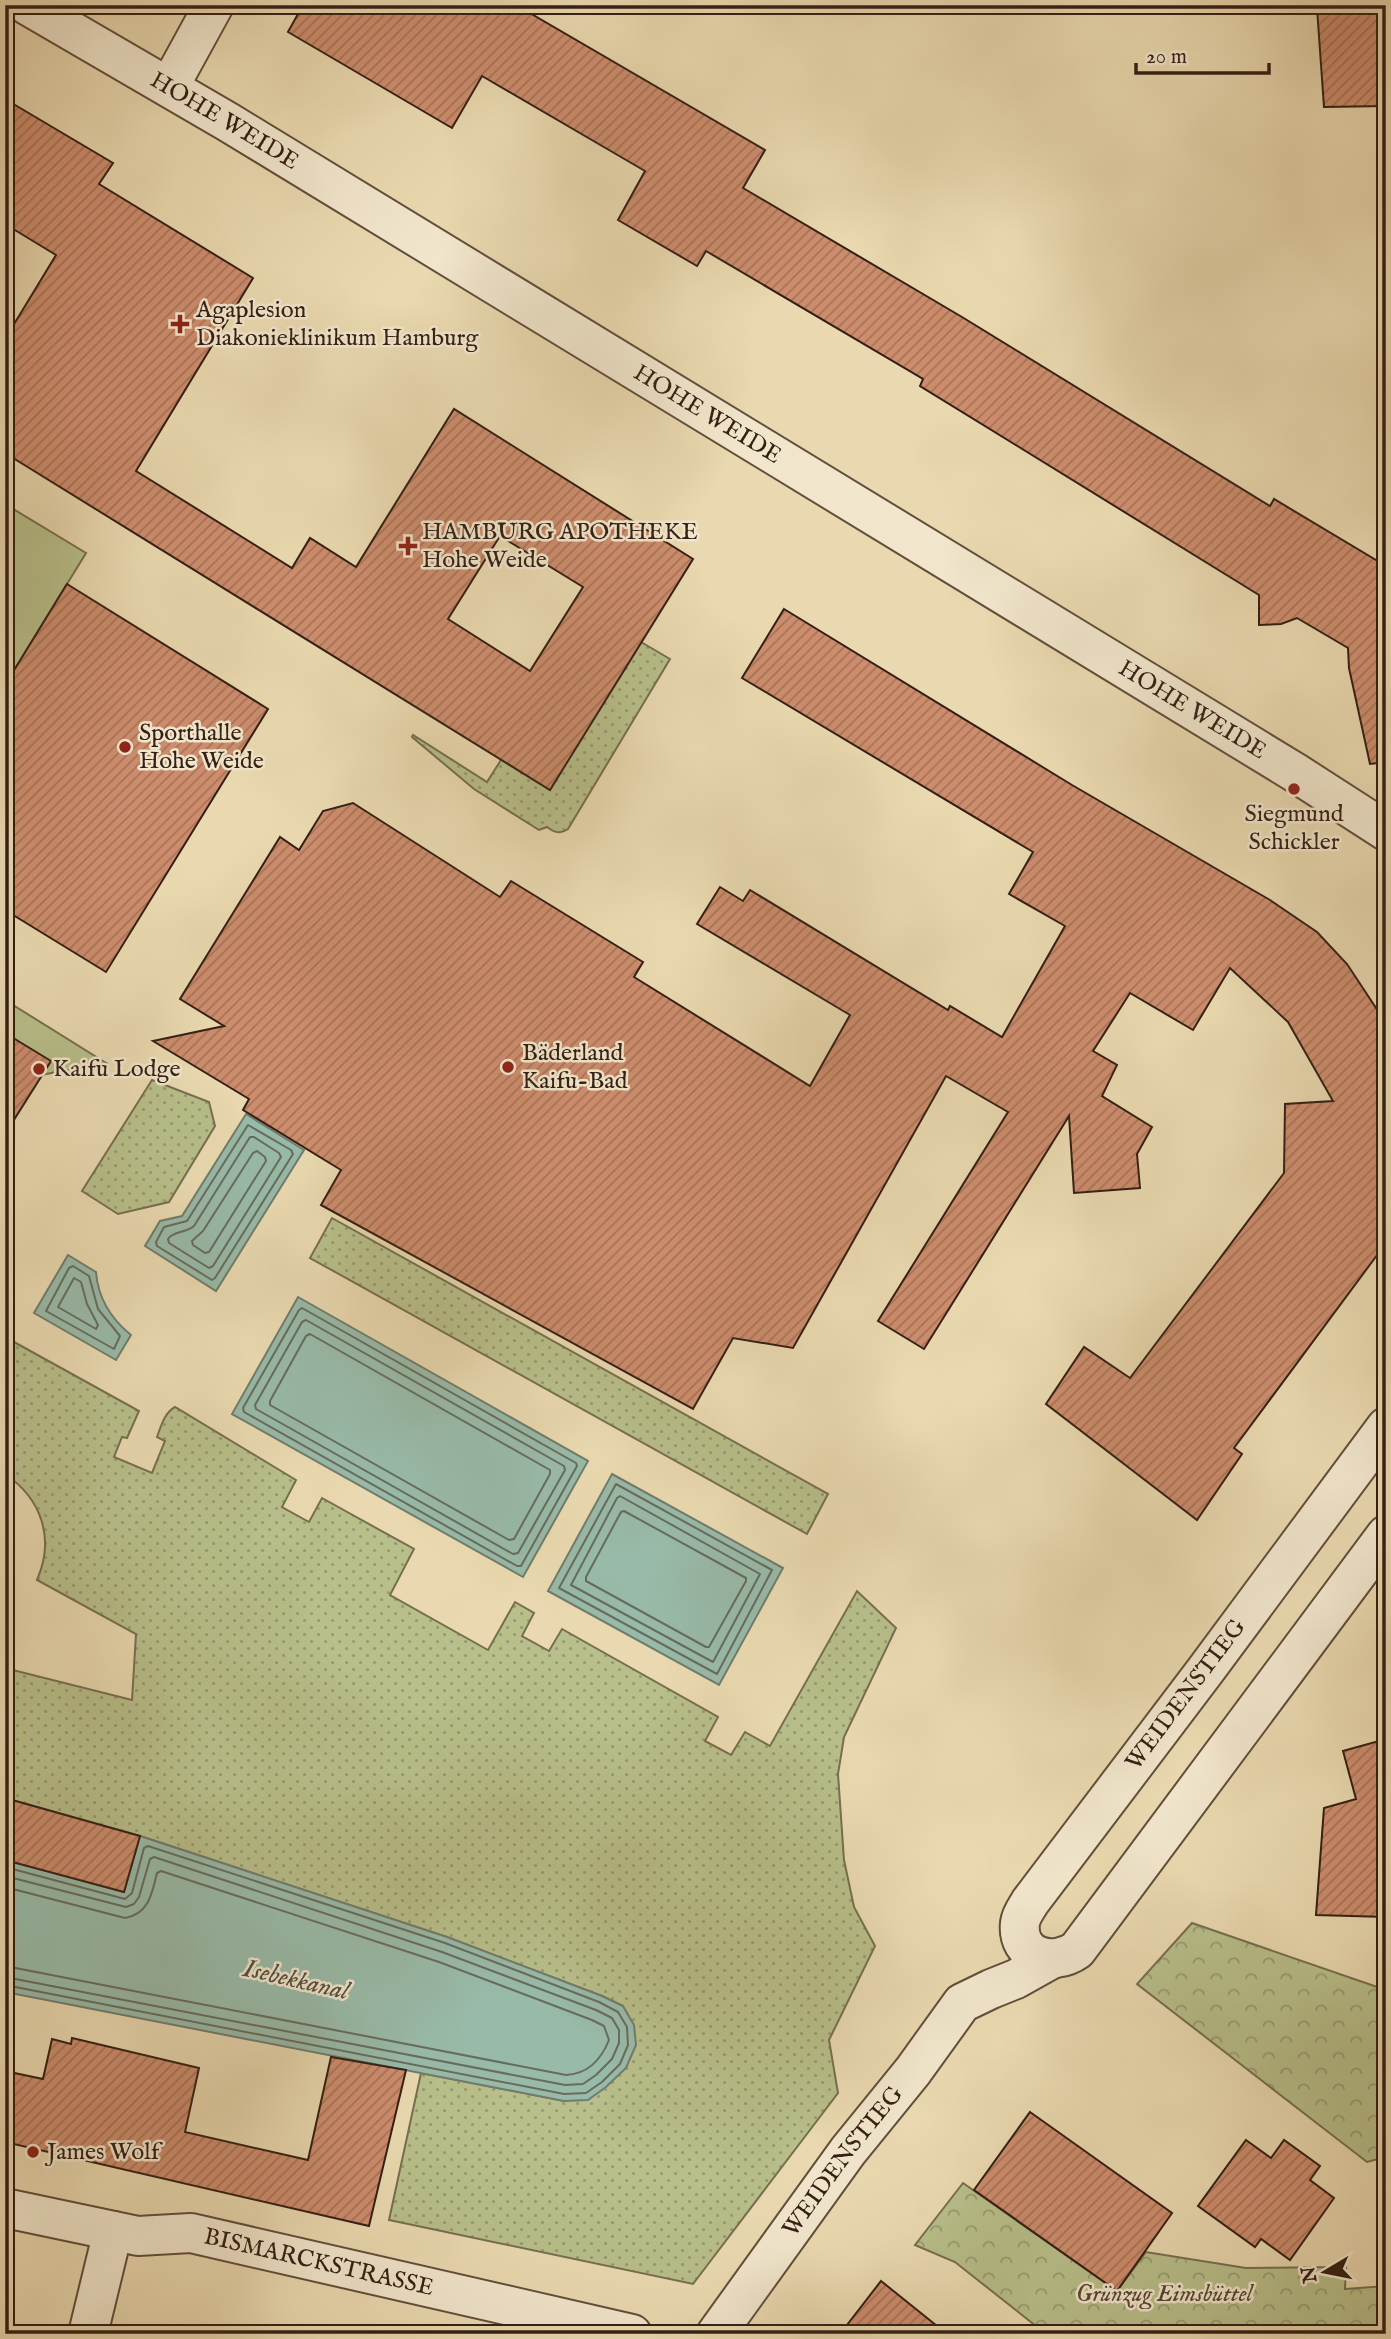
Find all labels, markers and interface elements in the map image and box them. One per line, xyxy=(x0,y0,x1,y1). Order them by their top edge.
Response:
scale bar xyxy=(1136,32,1268,76)
text: 20 m xyxy=(1146,44,1187,71)
street label: HOHE WEIDE xyxy=(145,65,305,177)
place label: Agaplesion Diakonieklinikum Hamburg xyxy=(195,295,479,354)
marker: Agaplesion Diakonieklinikum Hamburg xyxy=(170,314,190,334)
street label: HOHE WEIDE xyxy=(628,357,787,471)
place label: HAMBURG APOTHEKE Hohe Weide xyxy=(422,517,698,576)
marker: HAMBURG APOTHEKE Hohe Weide xyxy=(400,538,416,554)
street label: HOHE WEIDE xyxy=(1113,653,1272,767)
place label: Sporthalle Hohe Weide xyxy=(139,718,264,777)
marker: Sporthalle Hohe Weide xyxy=(117,739,133,755)
marker: Siegmund Schickler xyxy=(1286,781,1302,797)
place label: Siegmund Schickler xyxy=(1244,799,1344,858)
place label: Bäderland Kaifu-Bad xyxy=(522,1038,628,1097)
place label: Kaifu Lodge xyxy=(53,1054,181,1085)
marker: Bäderland Kaifu-Bad xyxy=(500,1059,516,1075)
marker: Kaifu Lodge xyxy=(31,1061,47,1077)
street label: WEIDENSTIEG xyxy=(1119,1613,1253,1777)
water label: Isebekkanal xyxy=(239,1952,354,2009)
street label: WEIDENSTIEG xyxy=(775,2080,910,2243)
place label: James Wolf xyxy=(44,2137,164,2168)
marker: James Wolf xyxy=(25,2144,41,2160)
street label: BISMARCKSTRASSE xyxy=(201,2221,437,2304)
north arrow xyxy=(1290,2238,1360,2308)
text: N xyxy=(1297,2264,1324,2286)
park label: Grünzug Eimsbüttel xyxy=(1076,2279,1255,2310)

